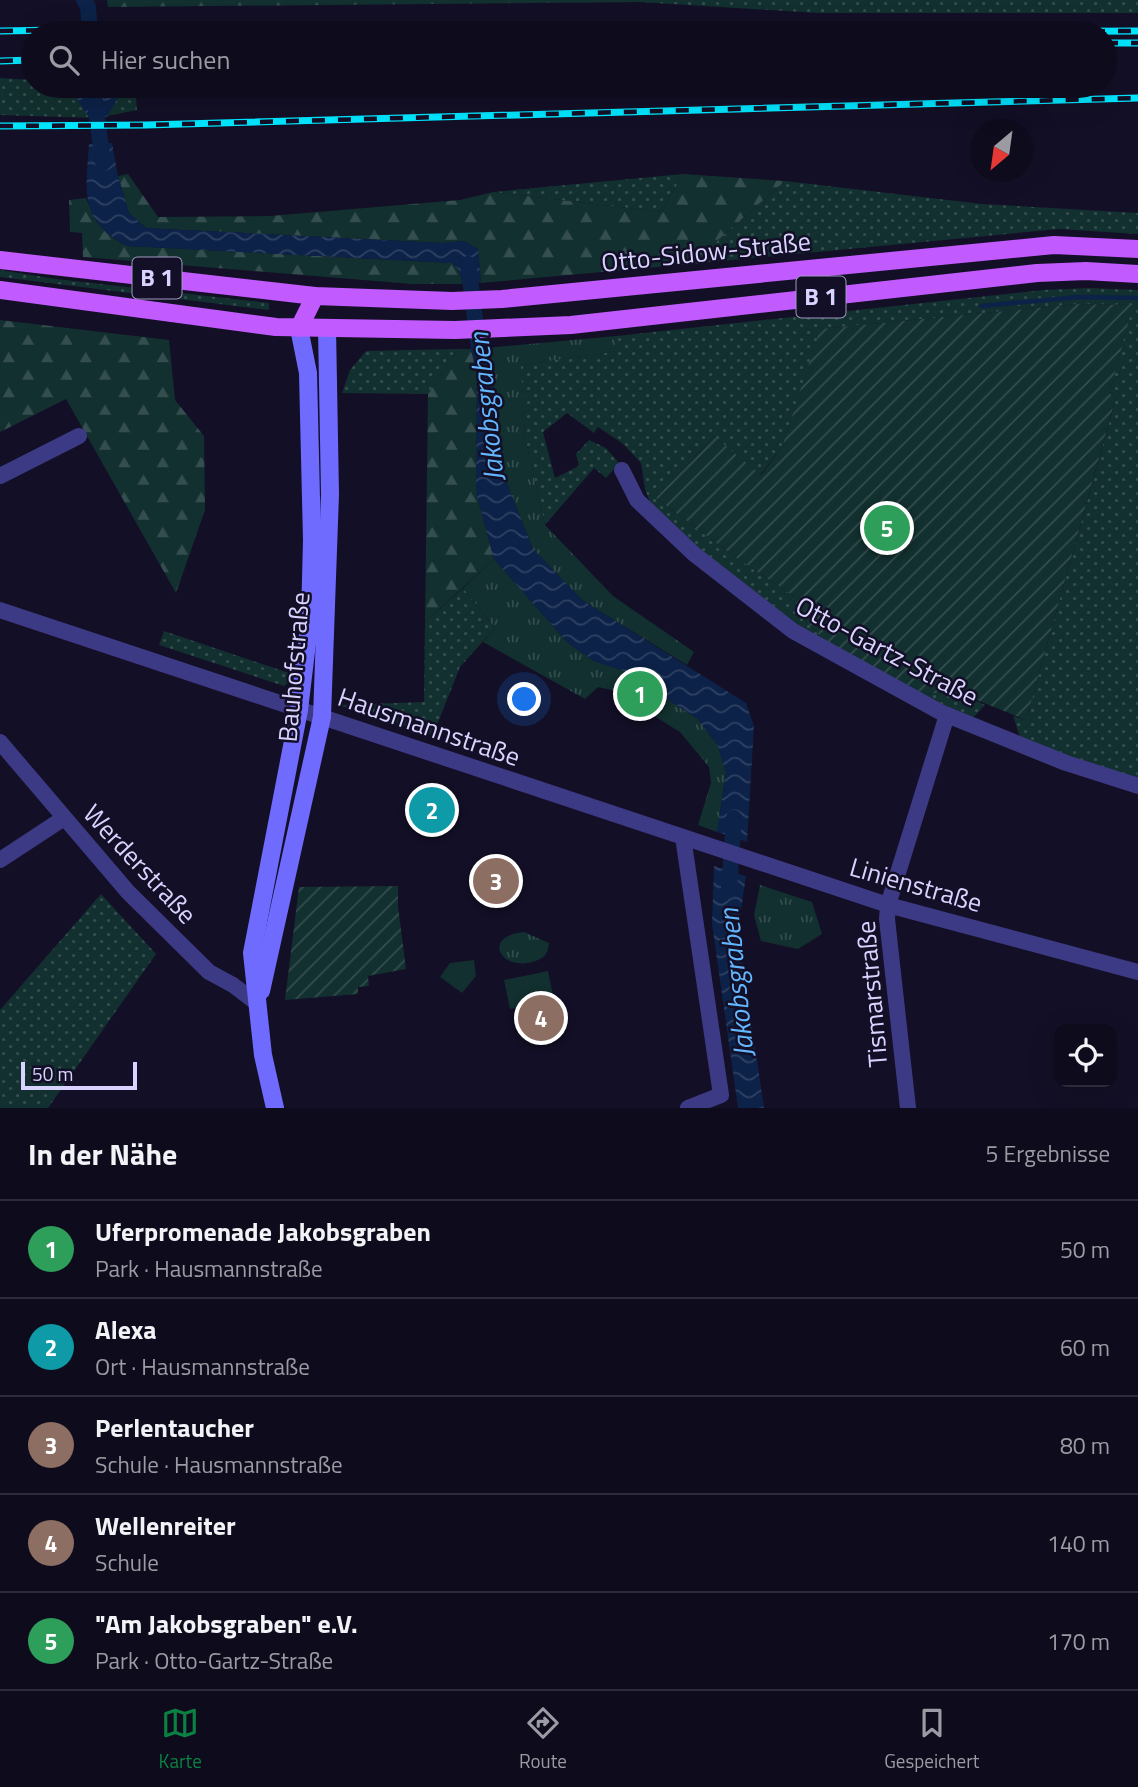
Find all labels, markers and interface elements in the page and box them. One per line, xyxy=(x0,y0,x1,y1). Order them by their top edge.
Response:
search box xyxy=(21,21,1117,98)
text: Hier suchen xyxy=(101,40,230,79)
icon: search xyxy=(45,41,83,79)
north arrow xyxy=(970,119,1033,182)
street label: Otto-Sidow-Straße xyxy=(599,221,813,282)
road number: B 1 xyxy=(132,258,182,298)
road number: B 1 xyxy=(796,276,846,318)
water label: Jakobsgraben xyxy=(456,329,515,484)
pin: 5 xyxy=(864,502,910,554)
street label: Otto-Gartz-Straße xyxy=(789,586,986,715)
street label: Bauhofstraße xyxy=(268,590,319,744)
pin: 1 xyxy=(617,668,663,720)
street label: Hausmannstraße xyxy=(333,677,526,776)
your location xyxy=(507,682,541,716)
pin: 2 xyxy=(409,784,455,836)
street label: Werderstraße xyxy=(74,795,206,932)
street label: Linienstraße xyxy=(845,847,987,922)
pin: 3 xyxy=(473,855,519,907)
water label: Jakobsgraben xyxy=(706,905,765,1060)
street label: Tismarstraße xyxy=(846,919,897,1069)
pin: 4 xyxy=(518,992,564,1044)
map controls xyxy=(1054,1024,1117,1087)
button: locate xyxy=(1054,1024,1117,1087)
scale bar xyxy=(21,1059,136,1091)
text: 50 m xyxy=(32,1059,73,1088)
text: In der Nähe xyxy=(28,1131,177,1177)
text: 5 Ergebnisse xyxy=(986,1136,1110,1171)
text: Uferpromenade Jakobsgraben xyxy=(95,1212,431,1251)
text: 1 xyxy=(45,1232,57,1267)
text: 50 m xyxy=(1060,1232,1110,1267)
text: Park · Hausmannstraße xyxy=(95,1251,323,1286)
text: Alexa xyxy=(95,1310,157,1349)
text: 2 xyxy=(45,1330,57,1365)
text: 60 m xyxy=(1060,1330,1110,1365)
text: Ort · Hausmannstraße xyxy=(95,1349,310,1384)
text: Perlentaucher xyxy=(95,1408,254,1447)
text: 3 xyxy=(45,1428,57,1463)
text: 80 m xyxy=(1060,1428,1110,1463)
text: Schule · Hausmannstraße xyxy=(95,1447,343,1482)
text: Wellenreiter xyxy=(95,1506,236,1545)
text: 4 xyxy=(45,1526,57,1561)
text: 140 m xyxy=(1047,1526,1110,1561)
text: Schule xyxy=(95,1545,159,1580)
text: "Am Jakobsgraben" e.V. xyxy=(95,1604,358,1643)
text: 5 xyxy=(45,1624,57,1659)
text: 170 m xyxy=(1047,1624,1110,1659)
text: Park · Otto-Gartz-Straße xyxy=(95,1643,333,1678)
tab: Karte xyxy=(159,1704,202,1775)
tab: Route xyxy=(519,1704,567,1775)
tab: Gespeichert xyxy=(884,1704,979,1775)

